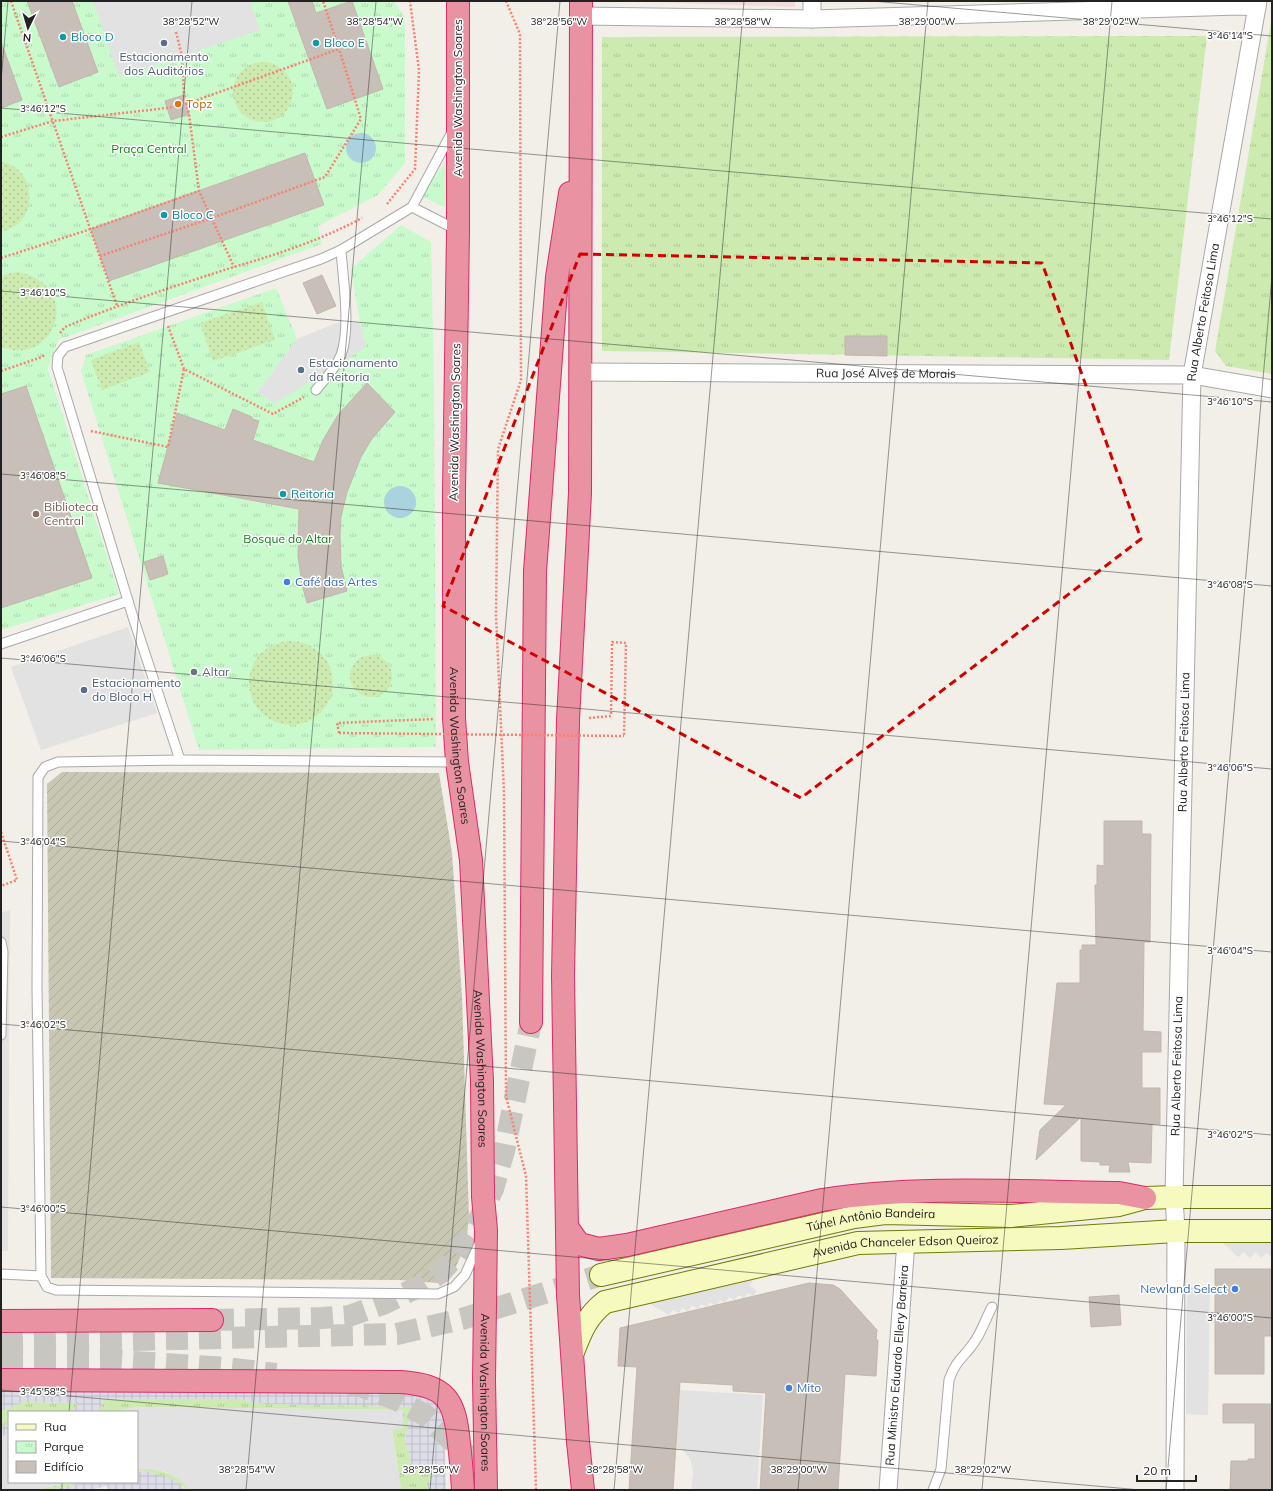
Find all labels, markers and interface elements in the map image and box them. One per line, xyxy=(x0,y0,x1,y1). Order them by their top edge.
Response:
north arrow xyxy=(8,8,48,48)
text: 38°28'52"W xyxy=(163,15,219,28)
text: 38°28'54"W xyxy=(347,15,403,28)
text: 38°28'56"W xyxy=(531,15,587,28)
text: 38°28'58"W xyxy=(715,15,771,28)
text: 38°29'00"W xyxy=(899,15,955,28)
text: 38°29'02"W xyxy=(1083,15,1139,28)
street label: Avenida Washington Soares xyxy=(450,19,465,177)
place label: Bloco D xyxy=(71,29,114,44)
text: 3°46'14"S xyxy=(1207,29,1253,42)
text: N xyxy=(22,31,32,45)
marker: Bloco D xyxy=(58,32,68,42)
place label: Bloco E xyxy=(324,35,365,50)
marker: Estacionamento dos Auditórios xyxy=(159,38,169,48)
marker: Bloco E xyxy=(311,38,321,48)
place label: Estacionamento dos Auditórios xyxy=(119,49,209,78)
place label: Topz xyxy=(186,96,213,111)
marker: Topz xyxy=(173,99,183,109)
text: 3°46'12"S xyxy=(20,102,66,115)
park label: Praça Central xyxy=(111,141,187,156)
place label: Bloco C xyxy=(172,207,214,222)
marker: Bloco C xyxy=(159,210,169,220)
text: 3°46'12"S xyxy=(1207,212,1253,225)
street label: Rua Alberto Feitosa Lima xyxy=(1184,242,1222,382)
text: 3°46'10"S xyxy=(20,286,66,299)
street label: Avenida Washington Soares xyxy=(446,343,463,501)
place label: Estacionamento da Reitoria xyxy=(309,355,398,384)
marker: Estacionamento da Reitoria xyxy=(296,365,306,375)
street label: Rua José Alves de Morais xyxy=(816,365,956,381)
text: 3°46'10"S xyxy=(1207,395,1253,408)
text: 3°46'08"S xyxy=(20,469,66,482)
place label: Reitoria xyxy=(291,486,334,501)
marker: Reitoria xyxy=(278,489,288,499)
place label: Biblioteca Central xyxy=(44,499,98,528)
marker: Biblioteca Central xyxy=(31,509,41,519)
park label: Bosque do Altar xyxy=(243,531,333,546)
place label: Café das Artes xyxy=(295,574,377,589)
marker: Café das Artes xyxy=(282,577,292,587)
text: 3°46'08"S xyxy=(1207,578,1253,591)
text: 3°46'06"S xyxy=(20,652,66,665)
place label: Altar xyxy=(202,664,230,679)
marker: Altar xyxy=(189,667,199,677)
street label: Avenida Washington Soares xyxy=(447,667,474,825)
street label: Rua Alberto Feitosa Lima xyxy=(1174,672,1192,812)
place label: Estacionamento do Bloco H xyxy=(92,675,181,704)
marker: Estacionamento do Bloco H xyxy=(79,685,89,695)
text: 3°46'06"S xyxy=(1207,761,1253,774)
text: 3°46'04"S xyxy=(20,835,66,848)
text: 3°46'04"S xyxy=(1207,944,1253,957)
street label: Avenida Washington Soares xyxy=(470,989,491,1148)
street label: Rua Alberto Feitosa Lima xyxy=(1167,996,1185,1136)
text: 3°46'02"S xyxy=(20,1018,66,1031)
text: 3°46'02"S xyxy=(1207,1128,1253,1141)
text: 3°46'00"S xyxy=(20,1202,66,1215)
street label: Túnel Antônio Bandeira xyxy=(805,1205,935,1235)
street label: Avenida Chanceler Edson Queiroz xyxy=(811,1232,999,1260)
street label: Rua Ministro Eduardo Ellery Barreira xyxy=(882,1264,911,1466)
place label: Newland Select xyxy=(1140,1281,1227,1296)
marker: Newland Select xyxy=(1230,1284,1240,1294)
text: 3°46'00"S xyxy=(1207,1311,1253,1324)
street label: Avenida Washington Soares xyxy=(477,1313,494,1472)
place label: Mito xyxy=(797,1380,821,1395)
marker: Mito xyxy=(784,1383,794,1393)
text: 3°45'58"S xyxy=(20,1385,66,1398)
legend xyxy=(8,1411,138,1483)
text: Rua xyxy=(44,1419,66,1434)
text: Parque xyxy=(44,1439,84,1454)
scale bar xyxy=(1137,1457,1196,1483)
text: Edifício xyxy=(44,1459,84,1474)
text: 38°28'54"W xyxy=(219,1463,275,1476)
text: 38°28'56"W xyxy=(403,1463,459,1476)
text: 38°28'58"W xyxy=(587,1463,643,1476)
text: 38°29'00"W xyxy=(771,1463,827,1476)
text: 38°29'02"W xyxy=(955,1463,1011,1476)
text: 20 m xyxy=(1143,1463,1171,1478)

